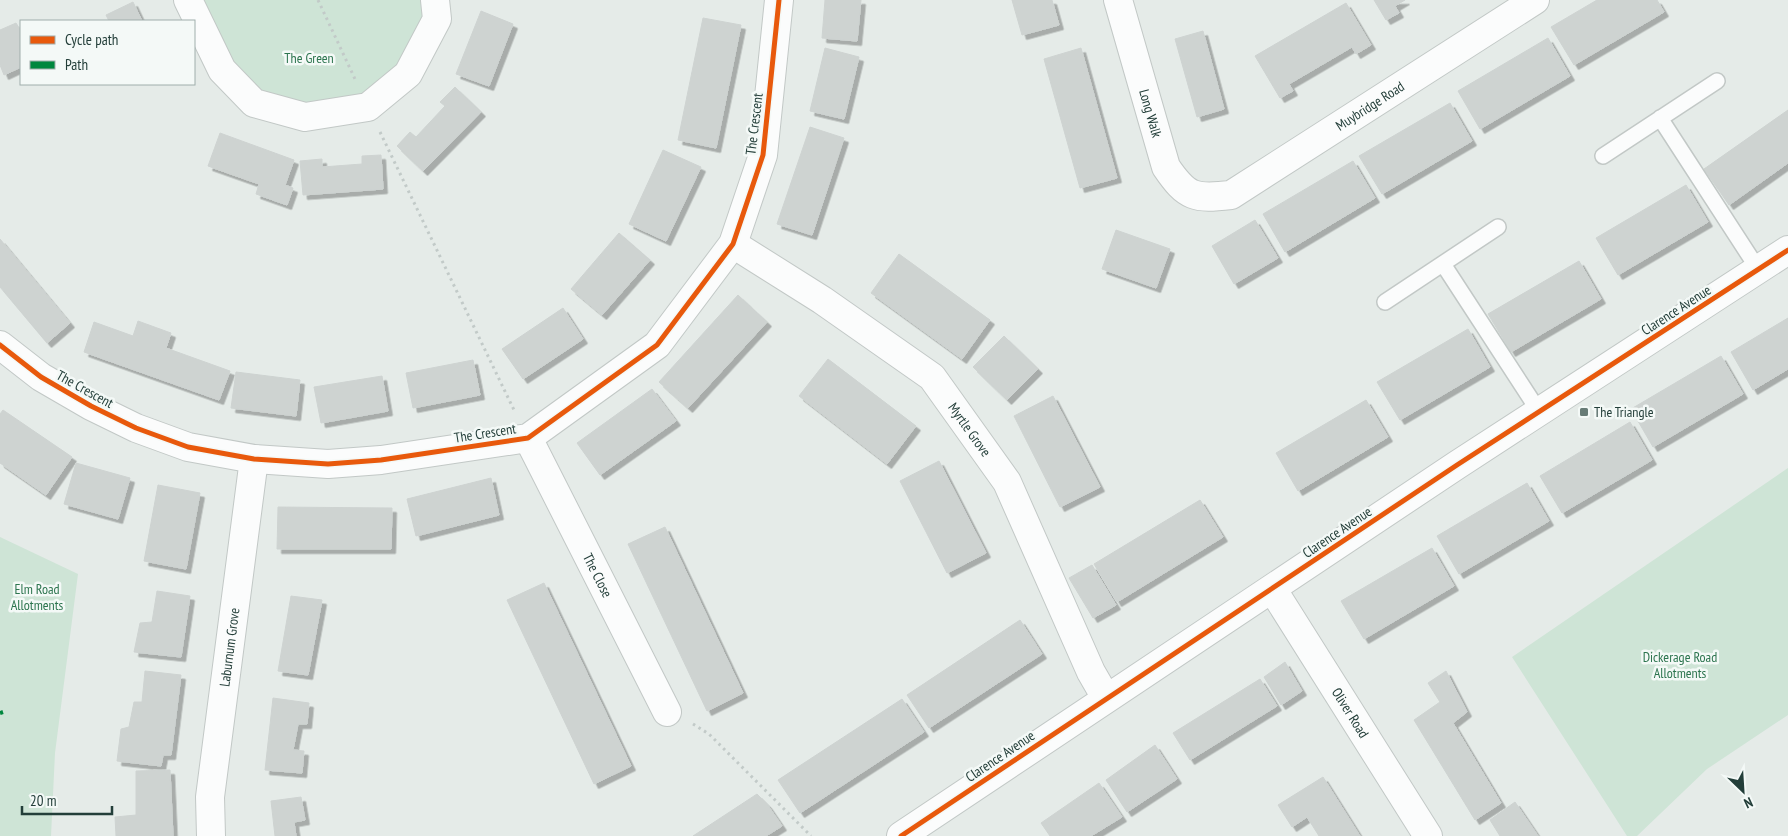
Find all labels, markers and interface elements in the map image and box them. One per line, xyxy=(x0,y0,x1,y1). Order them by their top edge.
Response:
legend xyxy=(20,20,195,85)
text: Cycle path xyxy=(65,30,118,49)
park label: The Green xyxy=(284,49,334,67)
text: Path xyxy=(65,55,88,74)
street label: Muybridge Road xyxy=(1332,77,1408,135)
street label: Long Walk xyxy=(1135,87,1166,140)
street label: The Crescent xyxy=(741,92,767,156)
street label: Clarence Avenue xyxy=(1638,281,1714,339)
street label: The Crescent xyxy=(53,366,117,412)
street label: Myrtle Grove xyxy=(944,399,995,460)
place label: The Triangle xyxy=(1594,403,1654,421)
marker: The Triangle xyxy=(1578,406,1590,418)
street label: The Crescent xyxy=(453,419,517,447)
street label: Clarence Avenue xyxy=(1299,502,1375,562)
street label: The Close xyxy=(579,550,617,601)
park label: Elm Road Allotments xyxy=(11,580,64,614)
street label: Laburnum Grove xyxy=(215,607,244,688)
park label: Dickerage Road Allotments xyxy=(1643,648,1717,682)
street label: Oliver Road xyxy=(1328,684,1373,741)
street label: Clarence Avenue xyxy=(962,726,1038,786)
north arrow xyxy=(1718,766,1768,816)
scale bar xyxy=(22,784,112,816)
text: 20 m xyxy=(30,791,56,810)
text: N xyxy=(1741,793,1756,813)

